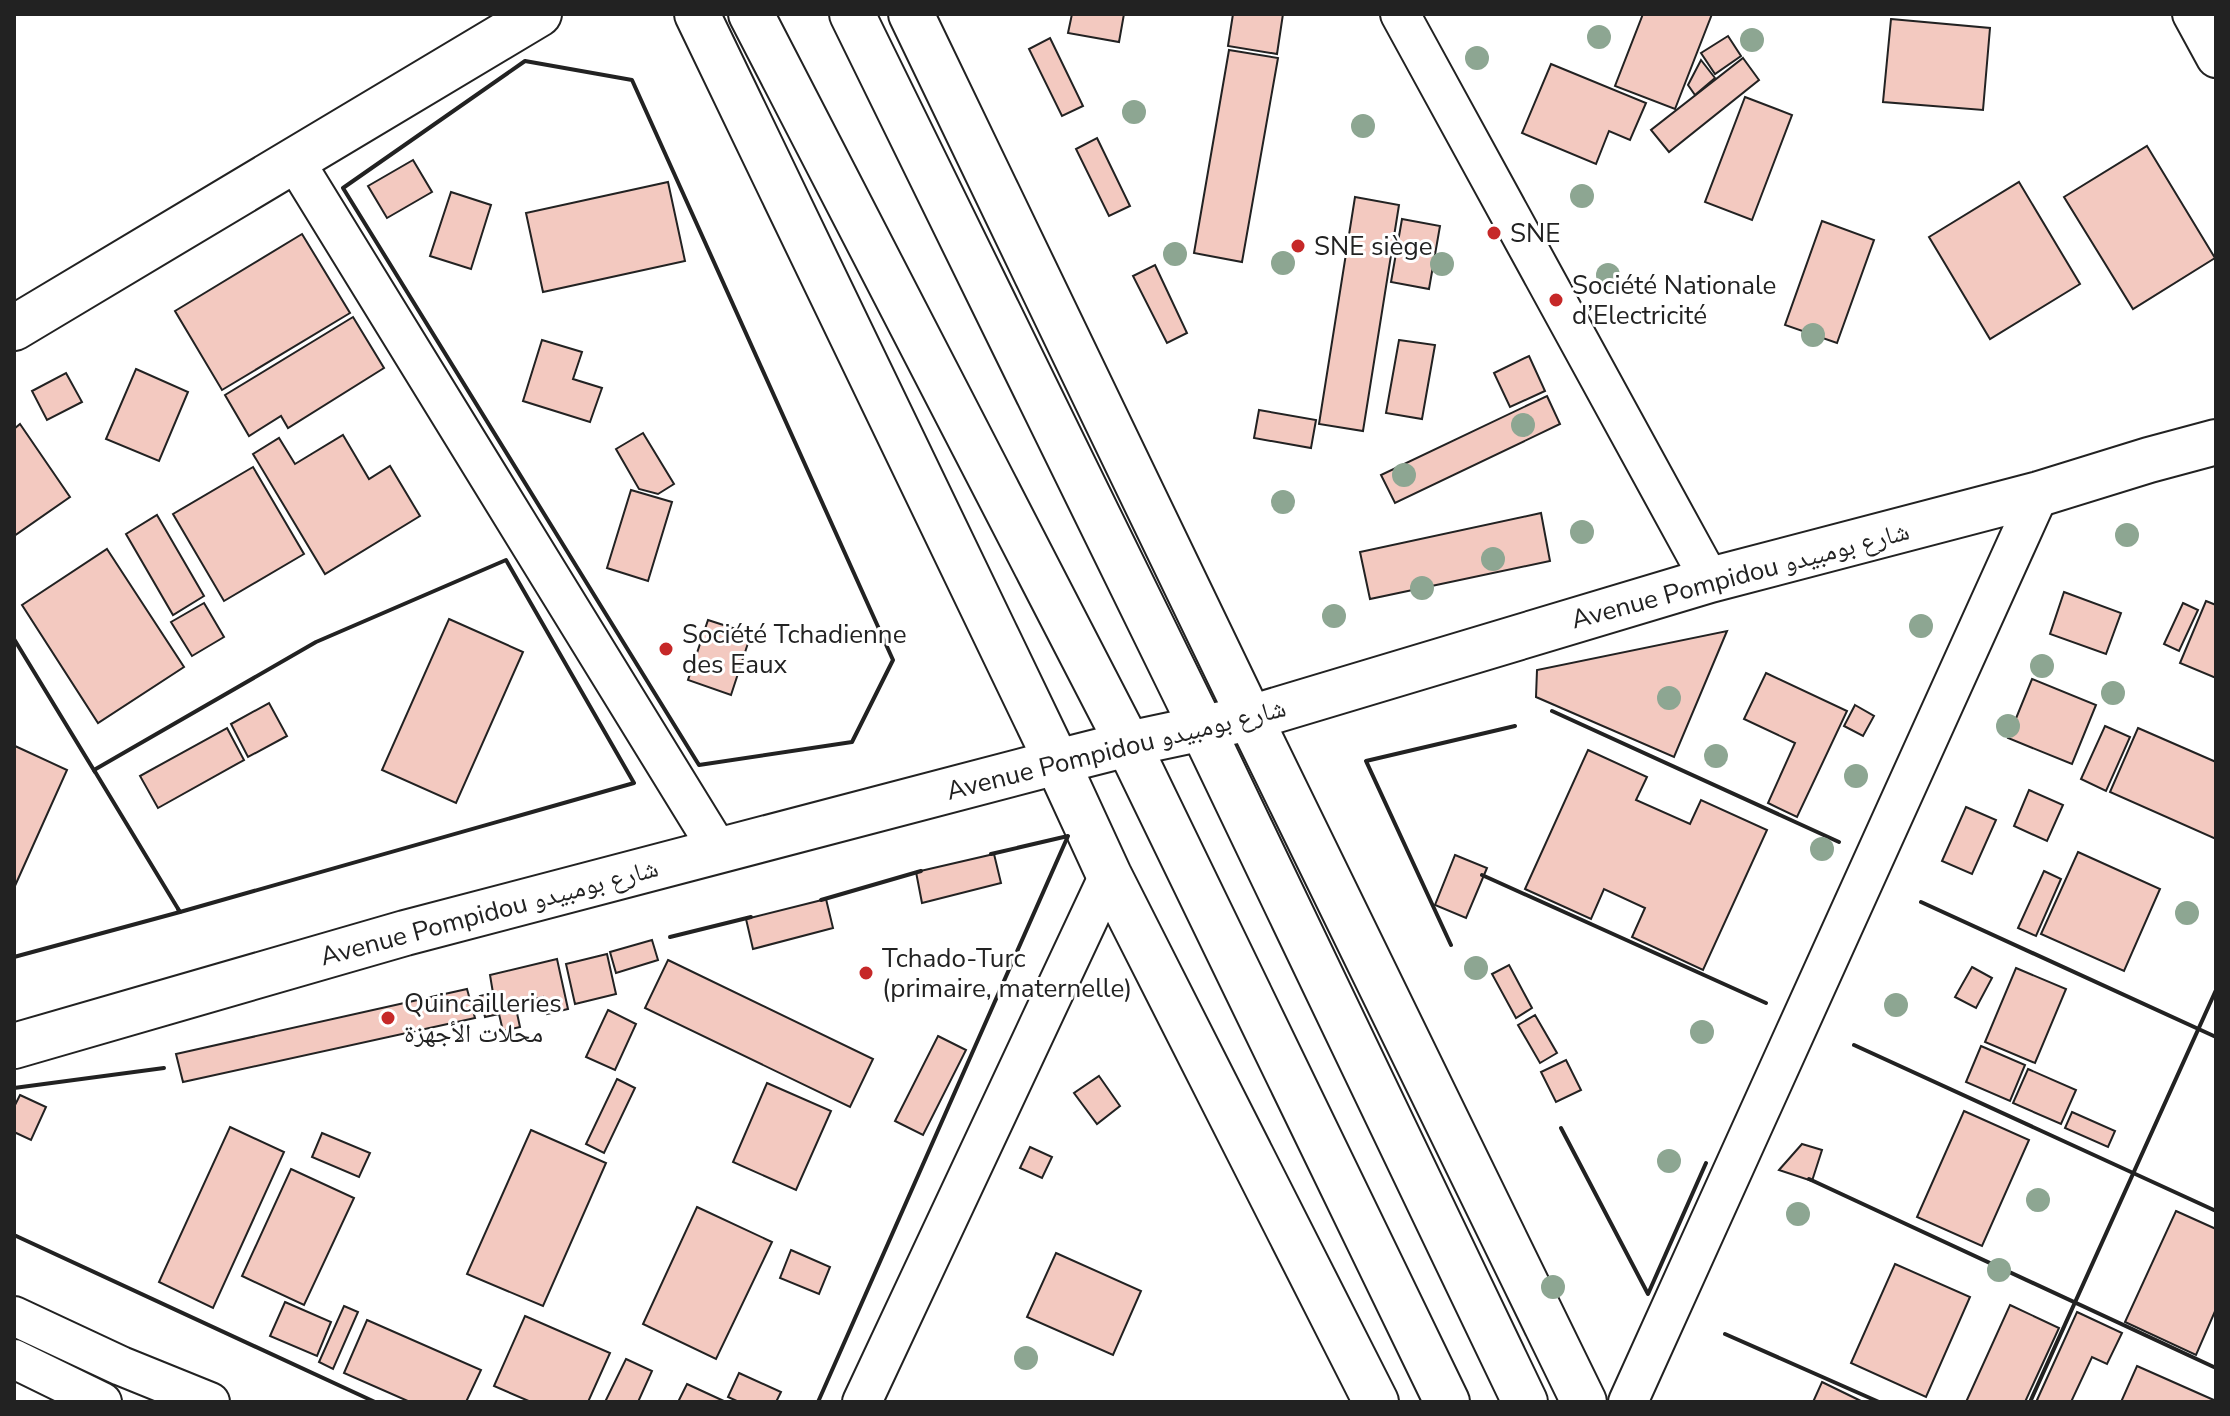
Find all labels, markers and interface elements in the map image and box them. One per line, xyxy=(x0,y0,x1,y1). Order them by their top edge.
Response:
place label: SNE xyxy=(1510,216,1560,251)
marker: SNE xyxy=(1485,224,1503,242)
place label: SNE siège xyxy=(1314,229,1433,264)
marker: SNE siège xyxy=(1289,237,1307,255)
place label: Société Nationale d’Electricité xyxy=(1572,268,1776,333)
marker: Société Nationale d’Electricité xyxy=(1547,291,1565,309)
street label: Avenue Pompidou شارع بومبيدو xyxy=(1567,513,1913,637)
place label: Société Tchadienne des Eaux xyxy=(682,617,906,682)
marker: Société Tchadienne des Eaux xyxy=(657,640,675,658)
street label: Avenue Pompidou شارع بومبيدو xyxy=(943,690,1289,809)
street label: Avenue Pompidou شارع بومبيدو xyxy=(316,850,662,974)
place label: Tchado-Turc (primaire, maternelle) xyxy=(882,941,1132,1006)
marker: Tchado-Turc (primaire, maternelle) xyxy=(857,964,875,982)
place label: Quincailleries محلات الأجهزة xyxy=(404,986,562,1051)
marker: Quincailleries محلات الأجهزة xyxy=(379,1009,397,1027)

